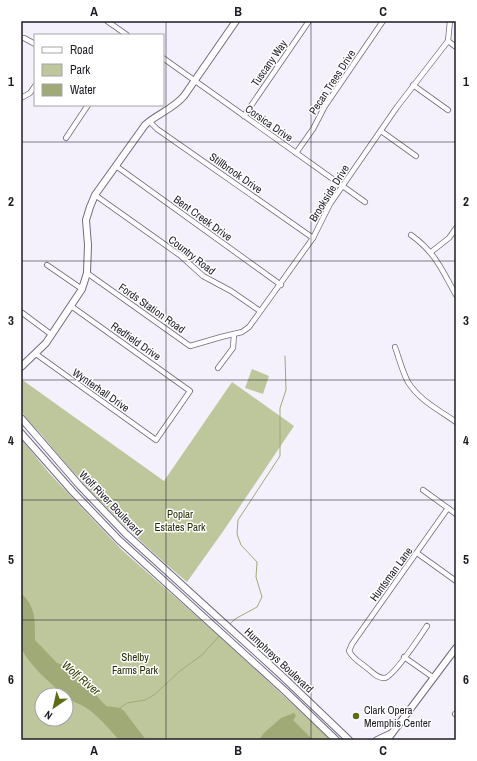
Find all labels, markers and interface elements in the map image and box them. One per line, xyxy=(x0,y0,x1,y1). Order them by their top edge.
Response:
text: A xyxy=(90,3,98,20)
text: B xyxy=(234,3,242,20)
text: C xyxy=(379,3,387,20)
legend xyxy=(34,34,164,106)
street label: Tuscany Way xyxy=(248,37,290,89)
text: Road xyxy=(70,42,94,58)
street label: Pecan Trees Drive xyxy=(306,47,358,117)
text: Park xyxy=(70,62,90,78)
text: 1 xyxy=(8,73,14,90)
text: 1 xyxy=(463,73,469,90)
text: Water xyxy=(70,82,97,98)
street label: Corsica Drive xyxy=(242,101,296,145)
street label: Stillbrook Drive xyxy=(207,150,265,196)
street label: Brookside Drive xyxy=(306,162,352,224)
street label: Bent Creek Drive xyxy=(171,192,235,244)
text: 2 xyxy=(8,193,14,210)
text: 2 xyxy=(463,193,469,210)
street label: Country Road xyxy=(166,232,218,278)
street label: Fords Station Road xyxy=(116,280,188,336)
text: 3 xyxy=(8,312,14,329)
text: 3 xyxy=(463,312,469,329)
street label: Redfield Drive xyxy=(108,319,164,363)
street label: Wynterhall Drive xyxy=(70,365,132,415)
text: 4 xyxy=(8,432,14,449)
text: 4 xyxy=(463,432,469,449)
street label: Wolf River Boulevard xyxy=(76,468,146,538)
park label: Poplar Estates Park xyxy=(154,507,206,534)
street label: Huntsman Lane xyxy=(367,544,415,604)
text: 5 xyxy=(8,551,14,568)
text: 5 xyxy=(463,551,469,568)
street label: Humphreys Boulevard xyxy=(242,624,316,696)
park label: Shelby Farms Park xyxy=(112,650,159,677)
water label: Wolf River xyxy=(58,657,104,699)
text: 6 xyxy=(8,671,14,688)
text: 6 xyxy=(463,671,469,688)
north arrow xyxy=(34,687,74,727)
place label: Clark Opera Memphis Center xyxy=(364,703,431,730)
text: N xyxy=(42,708,55,723)
marker: Clark Opera Memphis Center xyxy=(351,711,361,721)
text: A xyxy=(90,742,98,759)
text: B xyxy=(234,742,242,759)
text: C xyxy=(379,742,387,759)

